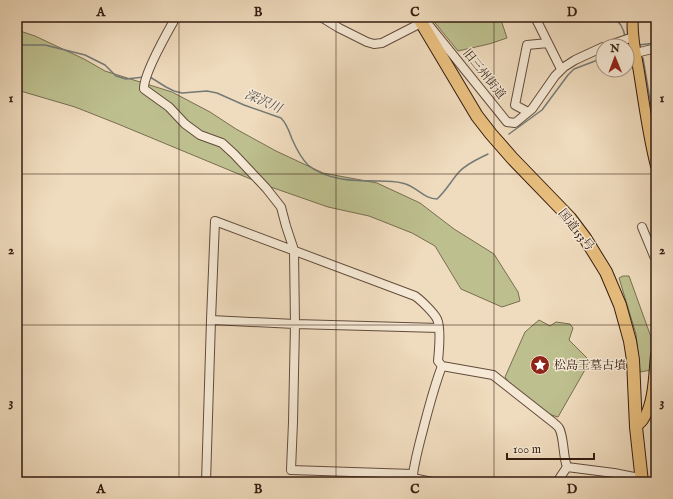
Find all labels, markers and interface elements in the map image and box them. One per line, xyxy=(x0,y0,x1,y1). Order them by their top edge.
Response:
text: A xyxy=(96,4,107,21)
text: B xyxy=(254,4,263,21)
text: C xyxy=(410,4,420,21)
text: D xyxy=(567,4,578,21)
north arrow xyxy=(595,38,635,78)
text: N xyxy=(609,42,620,56)
street label: 旧三州街道 xyxy=(459,46,509,102)
water label: 深沢川 xyxy=(242,86,286,119)
text: 1 xyxy=(9,90,14,107)
text: 1 xyxy=(660,90,665,107)
street label: 国道153号 xyxy=(555,206,597,254)
text: 2 xyxy=(8,242,14,259)
text: 2 xyxy=(659,242,665,259)
place icon: 松島王墓古墳 xyxy=(529,354,551,376)
place label: 松島王墓古墳 xyxy=(554,358,626,373)
text: 3 xyxy=(9,394,14,411)
text: 3 xyxy=(660,394,665,411)
scale bar xyxy=(507,435,594,461)
text: 100 m xyxy=(513,442,541,457)
text: A xyxy=(96,481,107,498)
text: B xyxy=(254,481,263,498)
text: C xyxy=(410,481,420,498)
text: D xyxy=(567,481,578,498)

